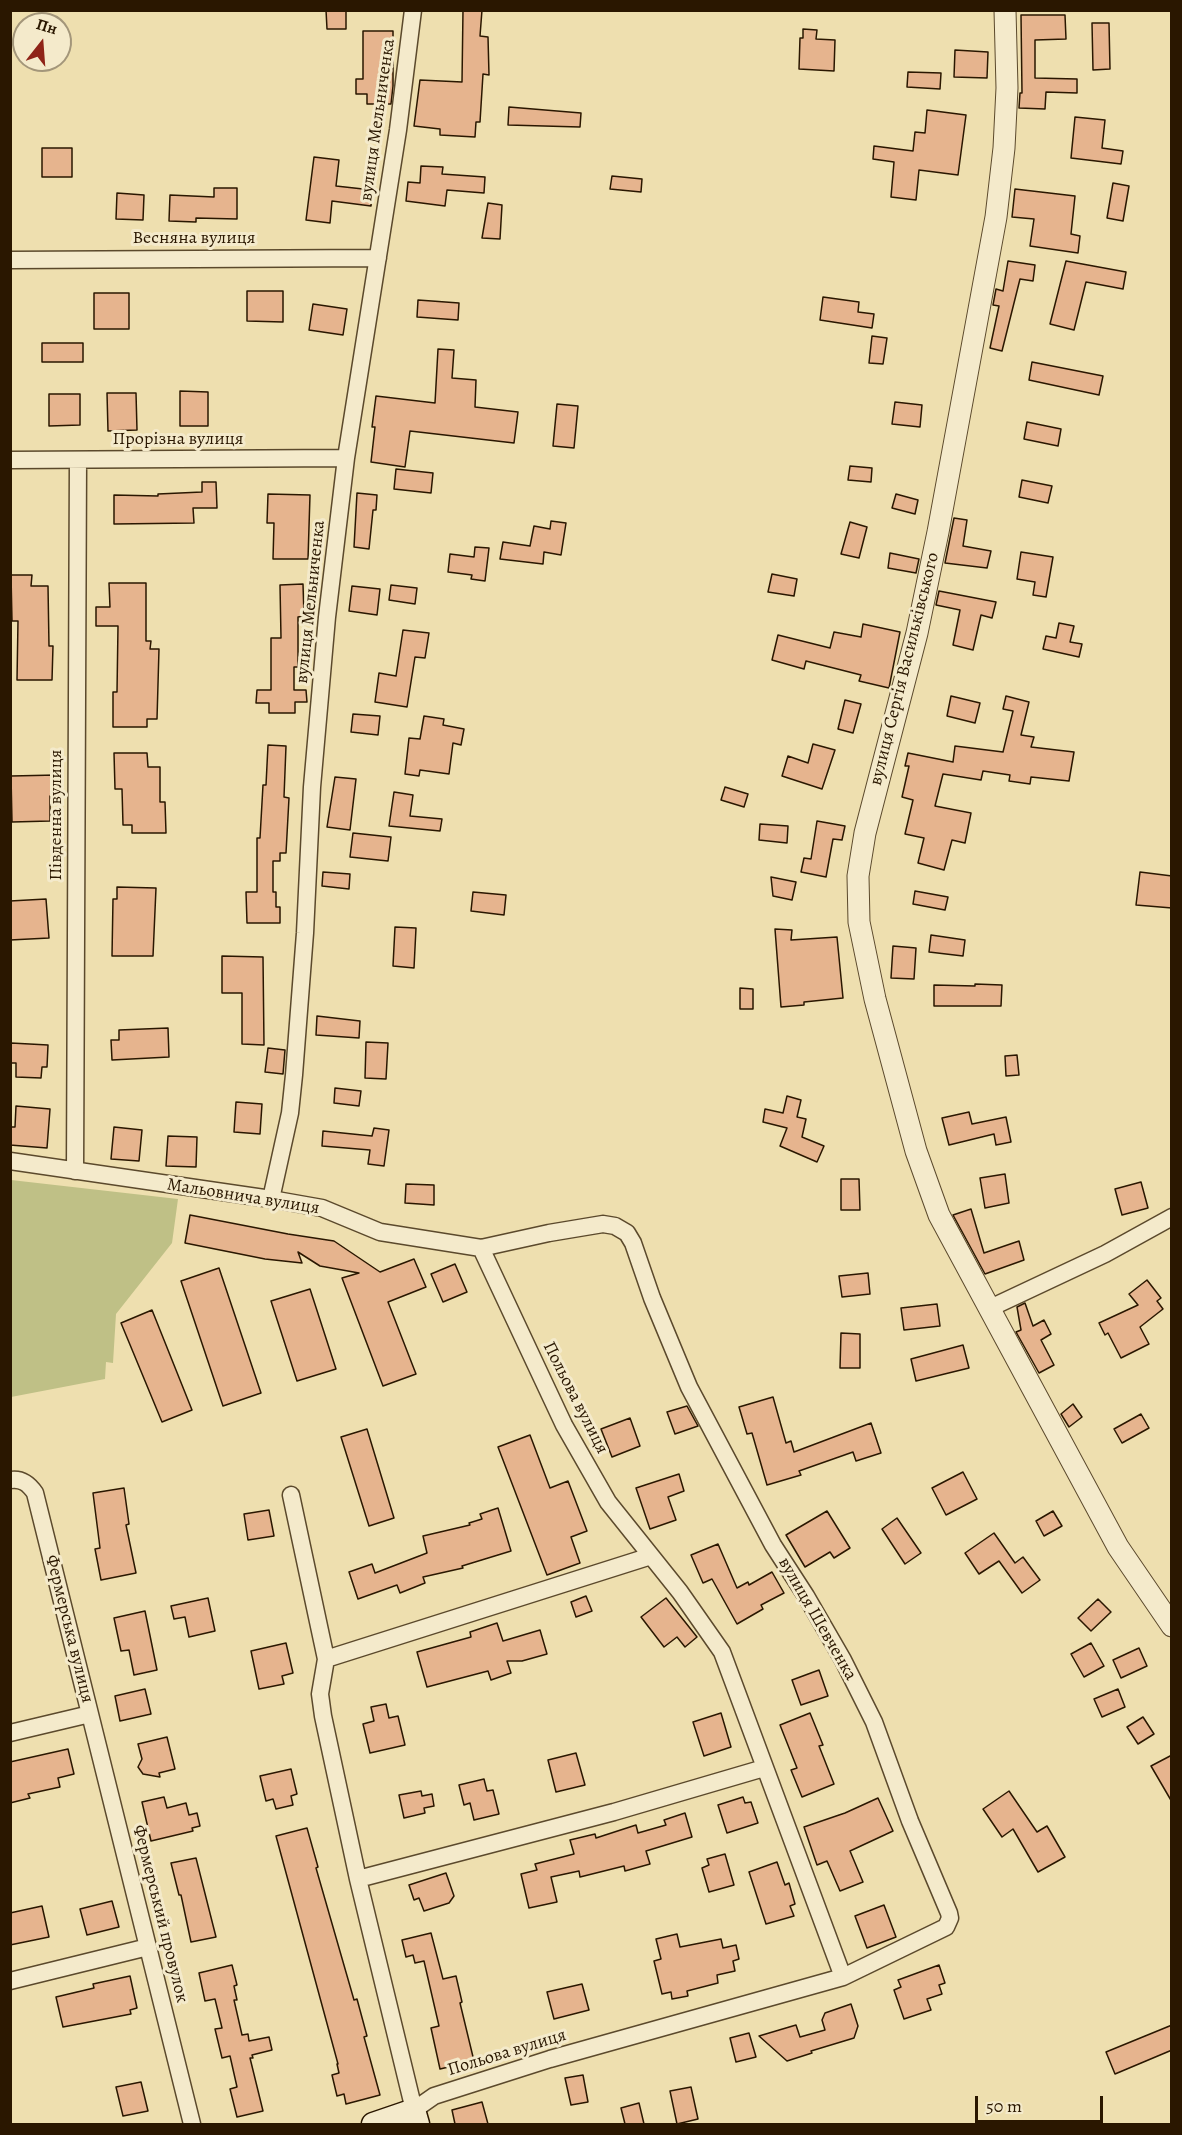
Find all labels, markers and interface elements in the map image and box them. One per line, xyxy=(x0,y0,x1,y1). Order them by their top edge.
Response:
north arrow xyxy=(12,12,72,72)
text: Пн xyxy=(33,13,60,40)
street label: вулиця Мельниченка xyxy=(356,37,400,203)
street label: Весняна вулиця xyxy=(133,228,255,250)
street label: Прорізна вулиця xyxy=(113,429,243,451)
street label: вулиця Мельниченка xyxy=(292,519,330,685)
street label: вулиця Сергія Васильківського xyxy=(866,550,944,788)
street label: Південна вулиця xyxy=(46,750,68,880)
street label: Мальовнича вулиця xyxy=(165,1174,321,1220)
street label: Польова вулиця xyxy=(538,1338,612,1458)
street label: Фермерська вулиця xyxy=(40,1553,98,1705)
street label: вулиця Шевченка xyxy=(773,1554,861,1684)
street label: Фермерський провулок xyxy=(127,1823,193,2005)
street label: Польова вулиця xyxy=(445,2025,569,2081)
scale bar xyxy=(978,2084,1106,2122)
text: 50 m xyxy=(986,2094,1022,2118)

